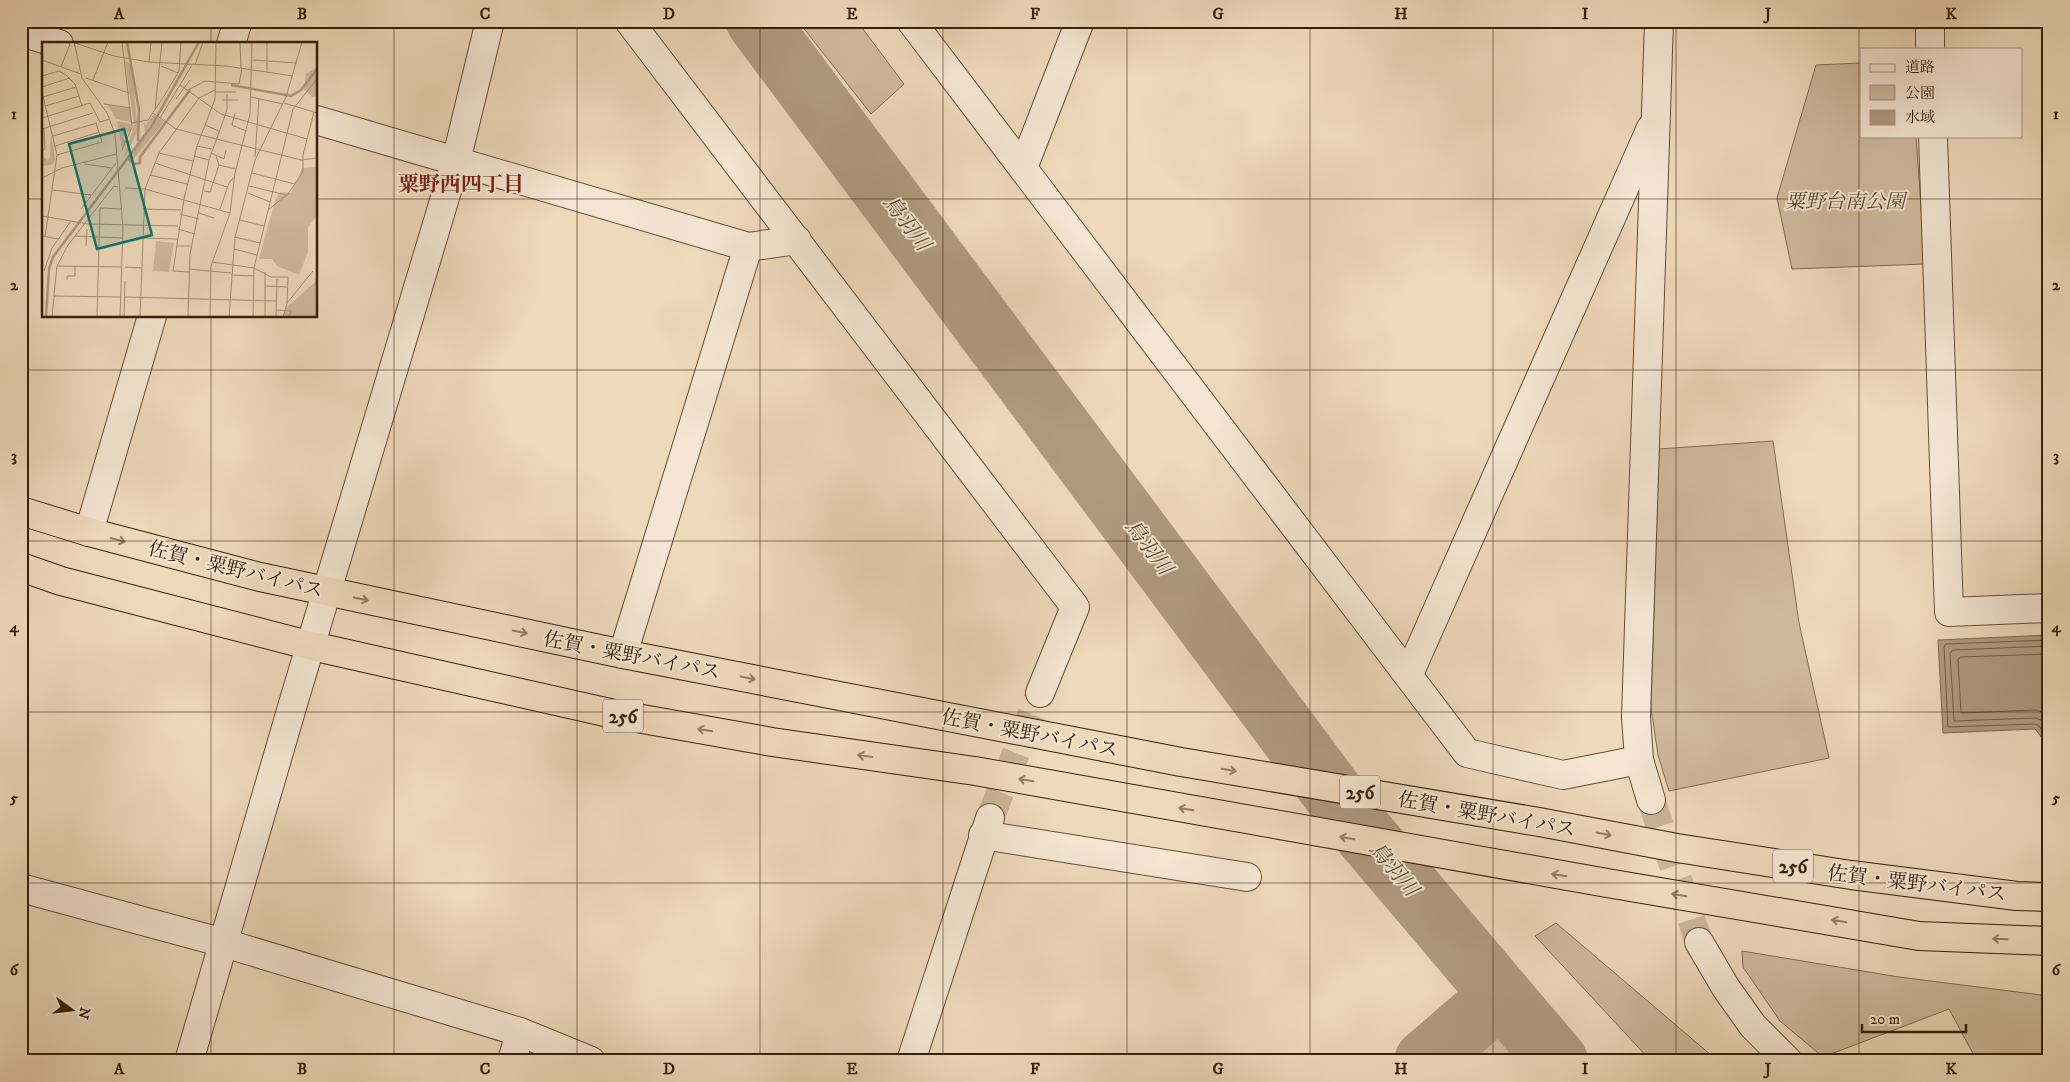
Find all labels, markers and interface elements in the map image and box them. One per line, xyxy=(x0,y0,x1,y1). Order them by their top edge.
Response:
text: A xyxy=(113,4,125,24)
text: B xyxy=(297,4,307,24)
text: C xyxy=(480,4,490,24)
text: D xyxy=(663,4,675,24)
text: E xyxy=(846,4,858,24)
text: F xyxy=(1030,4,1040,24)
text: G xyxy=(1212,4,1224,24)
text: H xyxy=(1394,4,1408,24)
text: I xyxy=(1582,4,1589,24)
text: J xyxy=(1763,4,1772,24)
text: K xyxy=(1945,4,1957,24)
inset map xyxy=(42,42,318,318)
legend xyxy=(1860,48,2022,138)
text: 道路 xyxy=(1905,58,1935,77)
text: 公園 xyxy=(1905,84,1935,103)
text: 1 xyxy=(11,104,17,124)
text: 1 xyxy=(2053,104,2059,124)
text: 水域 xyxy=(1905,108,1935,127)
district label: 粟野西四丁目 xyxy=(398,172,524,198)
park label: 粟野台南公園 xyxy=(1785,190,1908,215)
water label: 鳥羽川 xyxy=(877,191,937,258)
text: 2 xyxy=(10,275,19,295)
text: 2 xyxy=(2052,275,2061,295)
text: 3 xyxy=(11,446,17,466)
text: 3 xyxy=(2053,446,2059,466)
water label: 鳥羽川 xyxy=(1119,515,1179,582)
one-way arrow xyxy=(110,535,126,545)
street label: 佐賀・粟野バイパス xyxy=(145,537,326,604)
one-way arrow xyxy=(353,594,369,604)
text: 4 xyxy=(8,617,19,637)
text: 4 xyxy=(2050,617,2061,637)
street label: 佐賀・粟野バイパス xyxy=(541,627,722,686)
one-way arrow xyxy=(512,628,528,638)
one-way arrow xyxy=(740,674,756,684)
road number: 256 xyxy=(603,699,643,732)
street label: 佐賀・粟野バイパス xyxy=(939,705,1120,764)
one-way arrow xyxy=(697,725,713,735)
one-way arrow xyxy=(858,750,874,760)
one-way arrow xyxy=(1221,765,1237,775)
one-way arrow xyxy=(1018,775,1034,785)
road number: 256 xyxy=(1340,776,1380,809)
text: 5 xyxy=(9,788,18,808)
street label: 佐賀・粟野バイパス xyxy=(1396,788,1577,843)
text: 5 xyxy=(2051,788,2060,808)
one-way arrow xyxy=(1178,803,1194,813)
one-way arrow xyxy=(1595,830,1611,840)
one-way arrow xyxy=(1340,832,1356,842)
water label: 鳥羽川 xyxy=(1363,837,1425,904)
road number: 256 xyxy=(1773,849,1813,882)
street label: 佐賀・粟野バイパス xyxy=(1826,861,2007,908)
one-way arrow xyxy=(1552,869,1568,879)
one-way arrow xyxy=(1671,889,1687,899)
one-way arrow xyxy=(1831,916,1847,926)
one-way arrow xyxy=(1992,934,2008,944)
text: 6 xyxy=(10,960,20,980)
text: 6 xyxy=(2052,960,2062,980)
north arrow xyxy=(48,984,98,1034)
scale bar xyxy=(1862,1002,1966,1034)
text: N xyxy=(73,1005,94,1021)
text: 20 m xyxy=(1870,1010,1900,1029)
text: A xyxy=(113,1059,125,1079)
text: B xyxy=(297,1059,307,1079)
text: C xyxy=(480,1059,490,1079)
text: D xyxy=(663,1059,675,1079)
text: E xyxy=(846,1059,858,1079)
text: F xyxy=(1030,1059,1040,1079)
text: G xyxy=(1212,1059,1224,1079)
text: H xyxy=(1394,1059,1408,1079)
text: I xyxy=(1582,1059,1589,1079)
text: J xyxy=(1763,1059,1772,1079)
text: K xyxy=(1945,1059,1957,1079)

